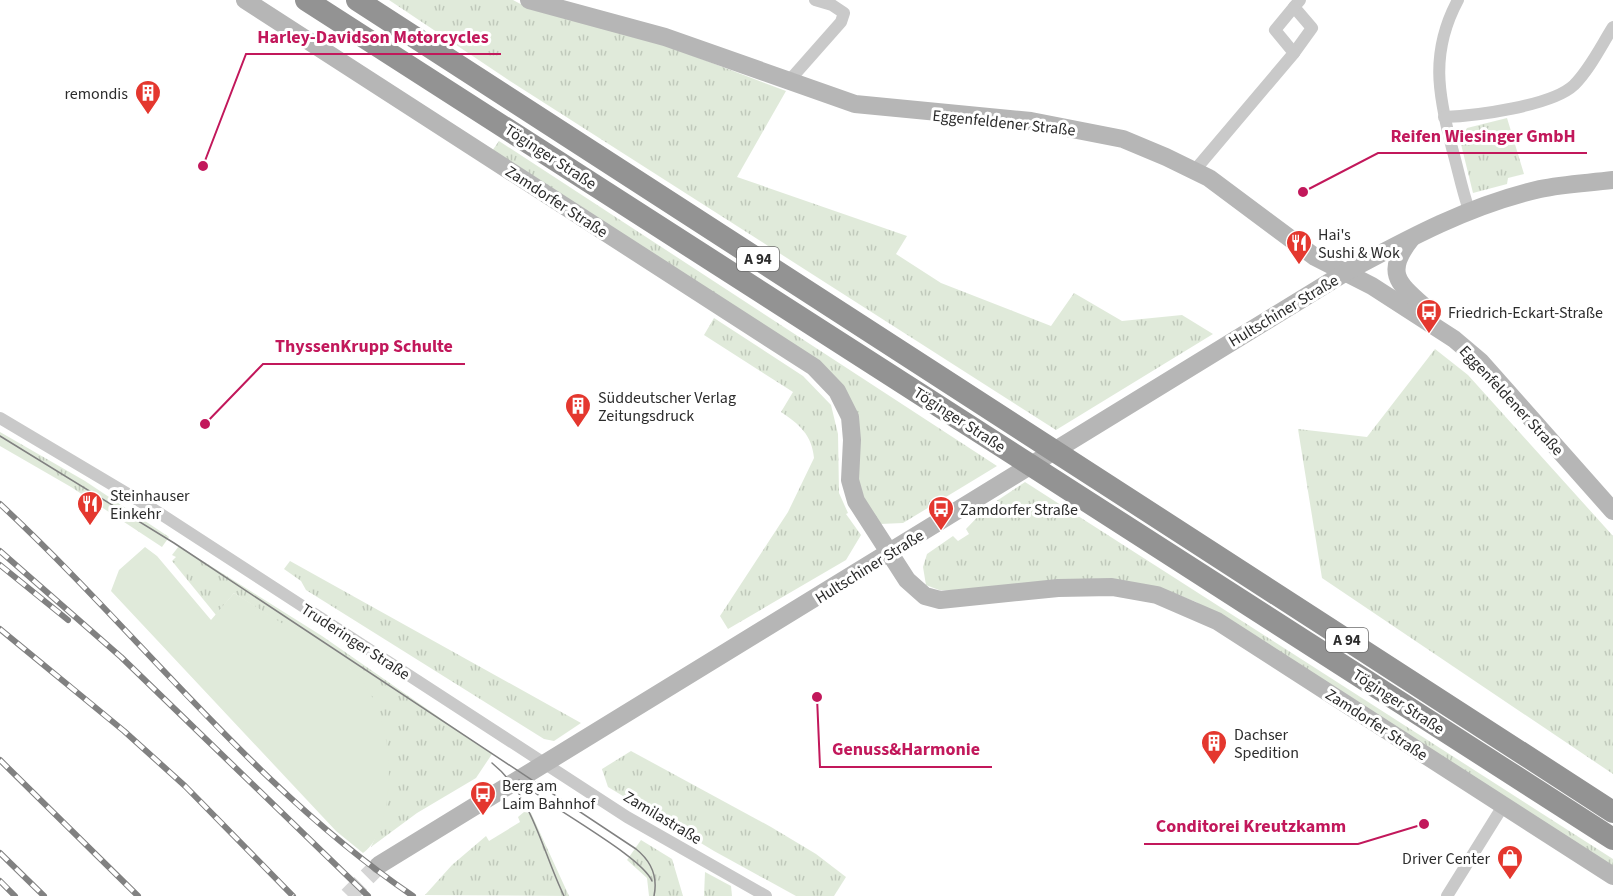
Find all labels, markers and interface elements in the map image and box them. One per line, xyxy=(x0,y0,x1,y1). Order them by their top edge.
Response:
callout: Harley-Davidson Motorcycles xyxy=(246,18,501,54)
text: Harley-Davidson Motorcycles xyxy=(257,25,489,50)
building icon: remondis xyxy=(133,78,163,116)
place label: remondis xyxy=(64,83,128,105)
street label: Eggenfeldener Straße xyxy=(931,105,1077,141)
callout: Reifen Wiesinger GmbH xyxy=(1378,117,1587,153)
street label: Töginger Straße xyxy=(500,119,601,195)
text: Reifen Wiesinger GmbH xyxy=(1390,124,1576,149)
street label: Zamdorfer Straße xyxy=(501,160,612,243)
place label: Hai's Sushi & Wok xyxy=(1318,224,1400,264)
restaurant icon: Hai's Sushi & Wok xyxy=(1284,228,1314,266)
road number: A 94 xyxy=(737,247,779,271)
street label: Hultschiner Straße xyxy=(1224,269,1343,352)
bus stop icon: Friedrich-Eckart-Straße xyxy=(1414,297,1444,335)
place label: Friedrich-Eckart-Straße xyxy=(1448,302,1603,324)
callout: ThyssenKrupp Schulte xyxy=(263,328,465,364)
text: ThyssenKrupp Schulte xyxy=(275,334,453,359)
street label: Eggenfeldener Straße xyxy=(1454,341,1568,461)
street label: Töginger Straße xyxy=(909,382,1010,458)
place label: Süddeutscher Verlag Zeitungsdruck xyxy=(598,387,736,427)
building icon: Süddeutscher Verlag Zeitungsdruck xyxy=(563,391,593,429)
place label: Steinhauser Einkehr xyxy=(110,485,190,525)
restaurant icon: Steinhauser Einkehr xyxy=(75,489,105,527)
bus stop icon: Zamdorfer Straße xyxy=(926,494,956,532)
place label: Zamdorfer Straße xyxy=(960,499,1078,521)
street label: Hultschiner Straße xyxy=(811,524,928,609)
street label: Truderinger Straße xyxy=(297,598,414,685)
road number: A 94 xyxy=(1326,628,1368,652)
street label: Töginger Straße xyxy=(1348,664,1449,740)
street label: Zamdorfer Straße xyxy=(1321,683,1432,766)
place label: Dachser Spedition xyxy=(1234,724,1299,764)
building icon: Dachser Spedition xyxy=(1199,728,1229,766)
callout: Genuss&Harmonie xyxy=(820,731,992,767)
text: Genuss&Harmonie xyxy=(832,737,980,762)
place label: Berg am Laim Bahnhof xyxy=(502,775,597,815)
bus stop icon: Berg am Laim Bahnhof xyxy=(468,779,498,817)
street label: Zamilastraße xyxy=(619,786,706,850)
callout: Conditorei Kreutzkamm xyxy=(1144,808,1358,844)
text: Conditorei Kreutzkamm xyxy=(1156,814,1346,839)
shop icon: Driver Center xyxy=(1495,843,1525,881)
place label: Driver Center xyxy=(1402,848,1490,870)

